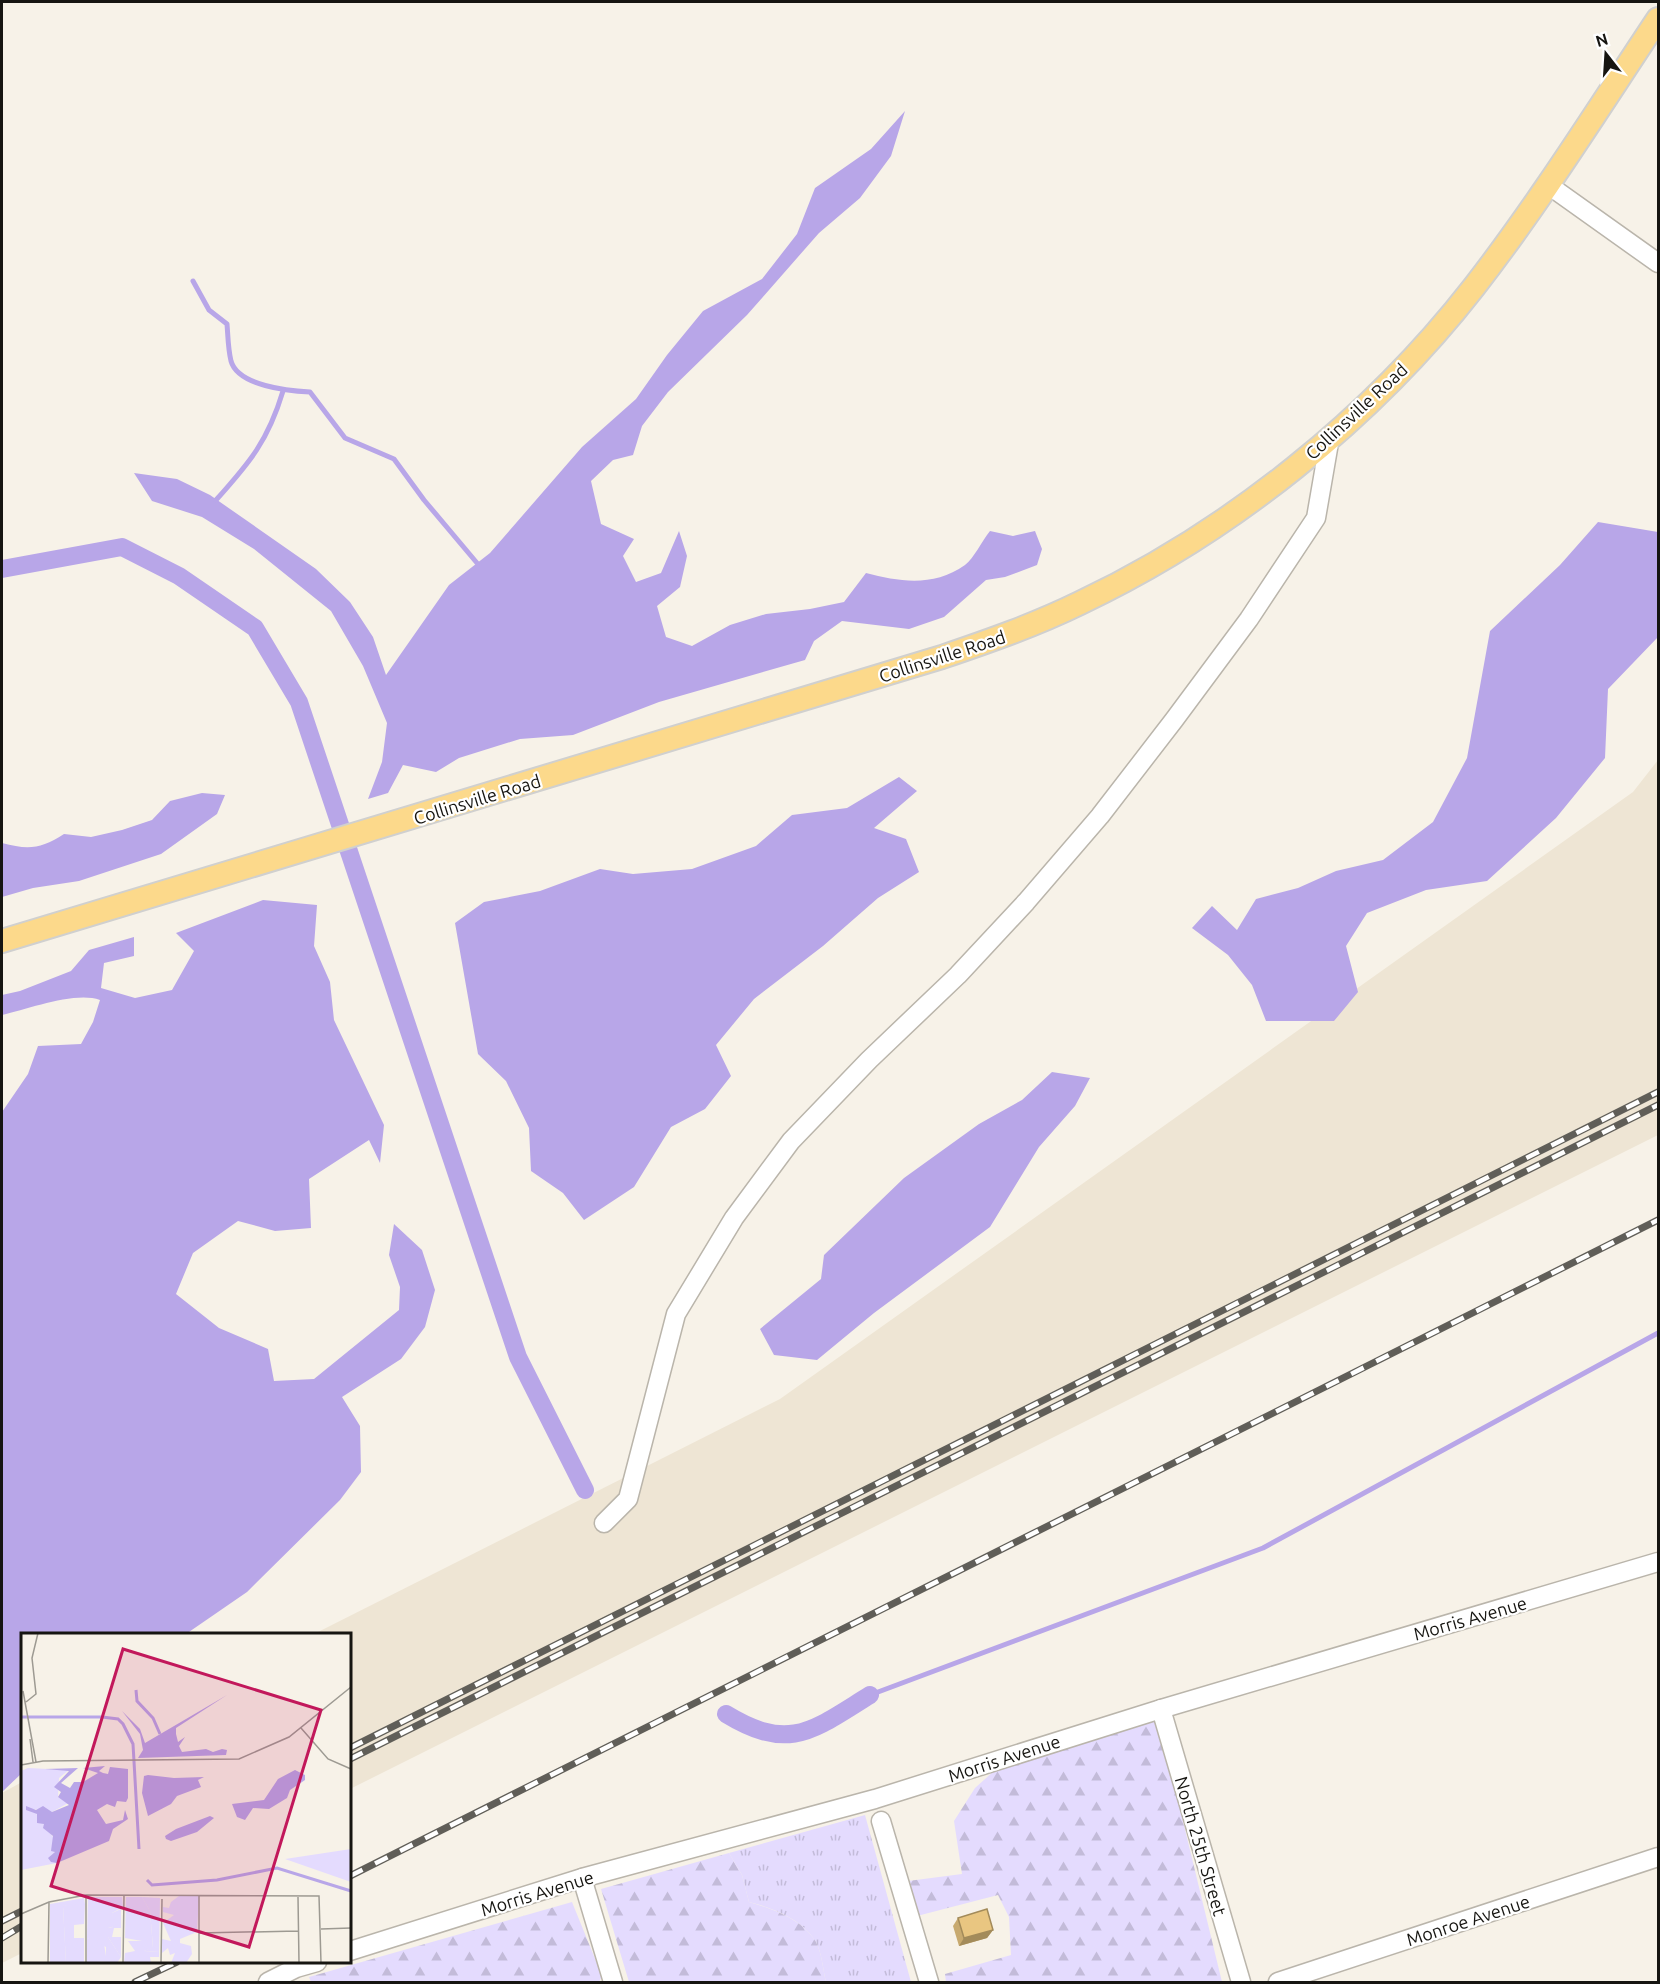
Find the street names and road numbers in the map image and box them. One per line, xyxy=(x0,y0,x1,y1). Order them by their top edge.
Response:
street label: Collinsville Road xyxy=(1301,359,1411,463)
street label: Collinsville Road xyxy=(876,626,1008,686)
street label: Collinsville Road xyxy=(411,770,543,828)
street label: Morris Avenue xyxy=(1411,1592,1529,1644)
street label: Morris Avenue xyxy=(945,1730,1063,1786)
street label: North 25th Street xyxy=(1172,1774,1230,1918)
street label: Morris Avenue xyxy=(478,1866,596,1920)
street label: Monroe Avenue xyxy=(1404,1891,1532,1949)

